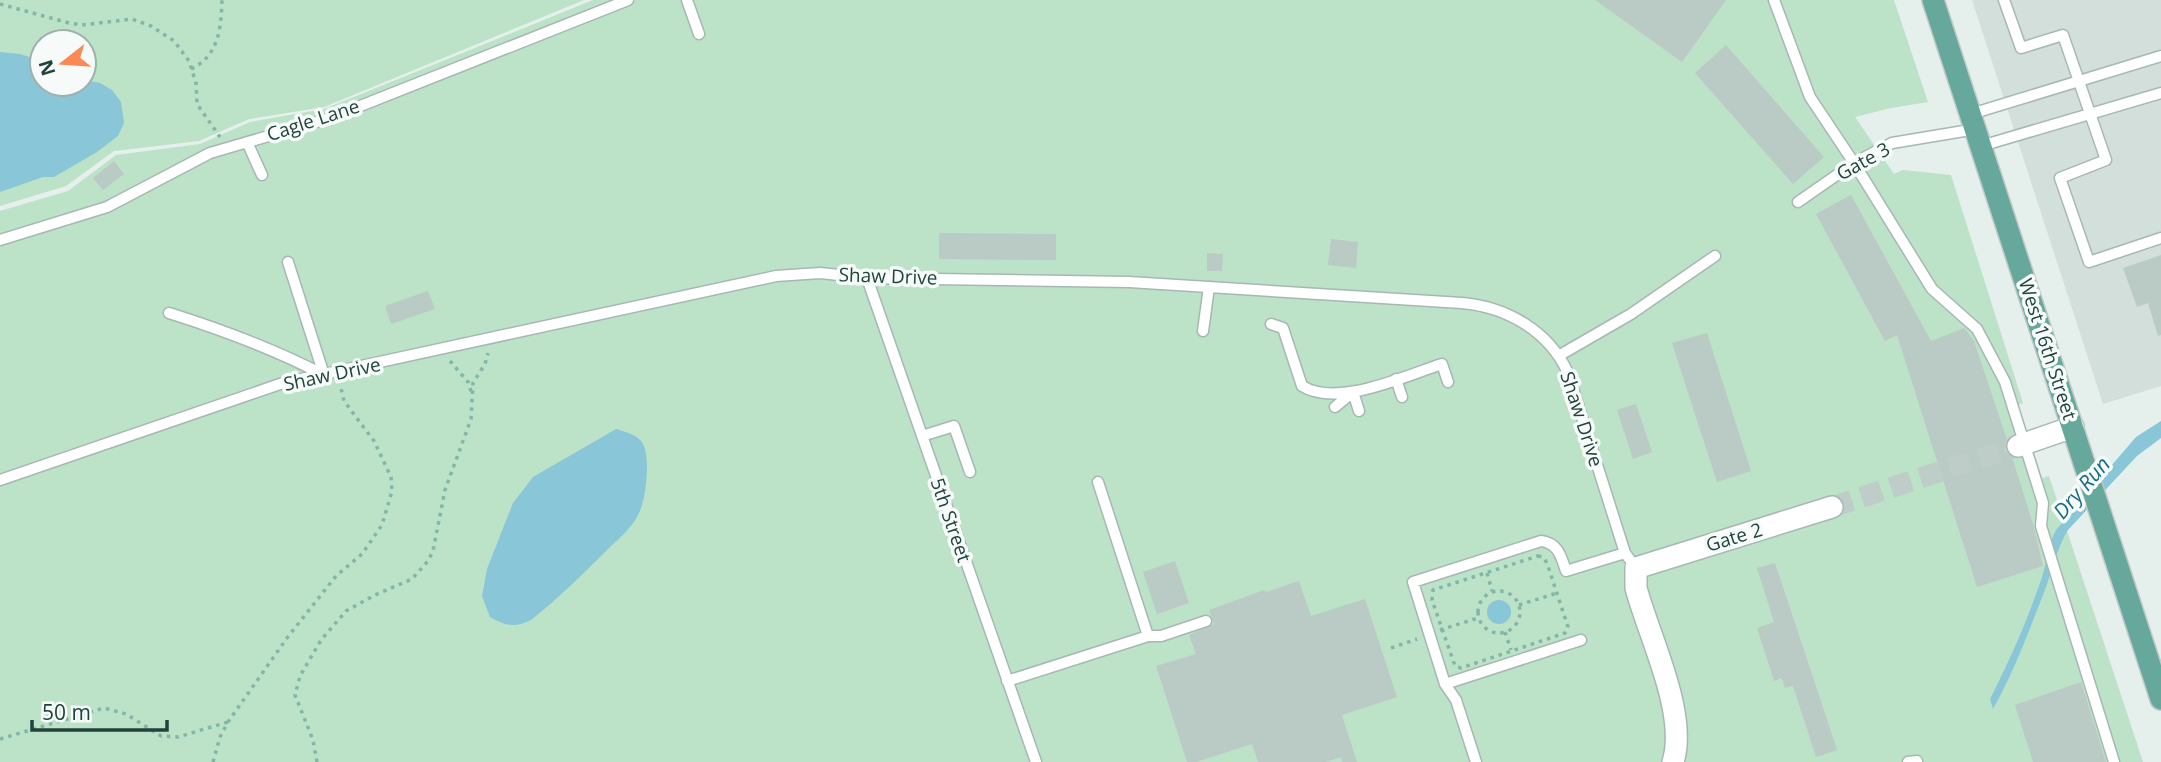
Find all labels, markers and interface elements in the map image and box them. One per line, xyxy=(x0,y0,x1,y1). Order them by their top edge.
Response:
north arrow xyxy=(28,28,98,98)
text: N xyxy=(32,57,61,79)
street label: Cagle Lane xyxy=(263,93,363,147)
street label: Gate 3 xyxy=(1831,136,1895,186)
street label: Shaw Drive xyxy=(838,261,938,291)
street label: West 16th Street xyxy=(2013,275,2083,423)
street label: Shaw Drive xyxy=(281,351,383,397)
street label: Shaw Drive xyxy=(1554,368,1610,470)
water label: Dry Run xyxy=(2047,450,2116,524)
street label: 5th Street xyxy=(924,474,978,566)
street label: Gate 2 xyxy=(1703,516,1765,558)
scale bar xyxy=(32,688,166,732)
text: 50 m xyxy=(42,698,91,726)

